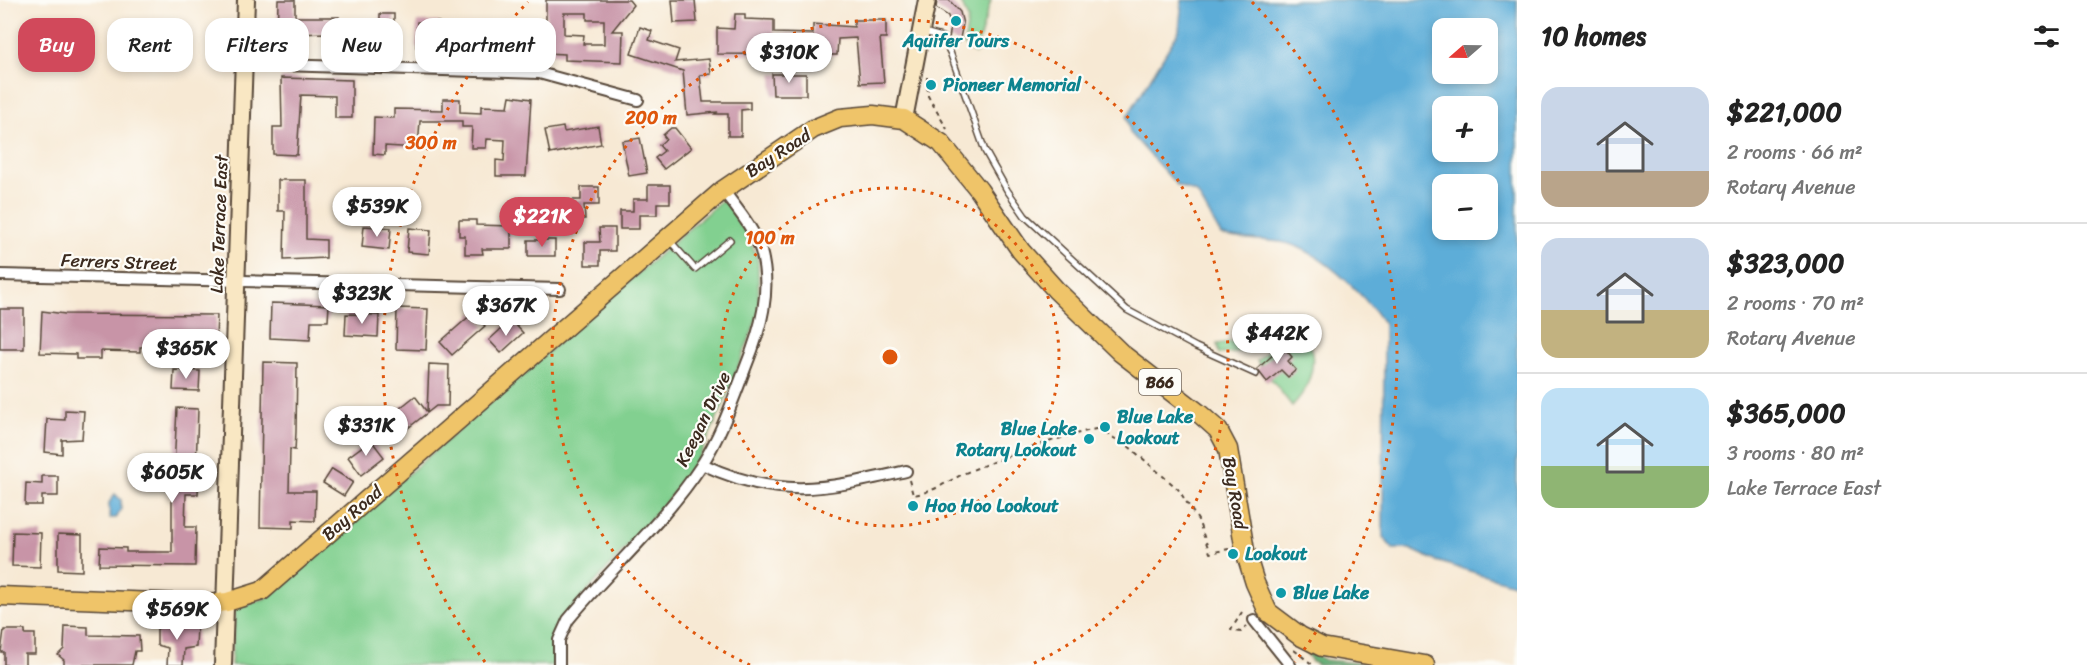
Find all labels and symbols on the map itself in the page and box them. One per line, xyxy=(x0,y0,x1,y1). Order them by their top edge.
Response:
marker: Aquifer Tours xyxy=(949,14,963,28)
north arrow xyxy=(1432,18,1498,84)
place label: Aquifer Tours xyxy=(902,25,1010,57)
pin: $310K xyxy=(747,33,831,84)
place label: Pioneer Memorial xyxy=(943,69,1082,101)
marker: Pioneer Memorial xyxy=(924,78,938,92)
text: 200 m xyxy=(624,102,677,134)
street label: Bay Road xyxy=(739,119,819,186)
text: 300 m xyxy=(404,127,457,159)
street label: Lake Terrace East xyxy=(201,153,237,294)
pin: $539K xyxy=(335,187,419,238)
pin: $221K xyxy=(500,197,584,248)
text: 100 m xyxy=(746,222,795,254)
street label: Ferrers Street xyxy=(60,244,178,280)
pin: $323K xyxy=(320,274,404,325)
pin: $367K xyxy=(464,286,548,337)
pin: $442K xyxy=(1235,314,1319,365)
pin: $365K xyxy=(144,329,228,380)
centre of rings xyxy=(880,347,900,367)
street label: Keegan Drive xyxy=(666,366,740,472)
road number: B66 xyxy=(1139,369,1181,395)
place label: Blue Lake Lookout xyxy=(1117,401,1194,454)
pin: $331K xyxy=(324,406,408,457)
place label: Blue Lake Rotary Lookout xyxy=(955,413,1078,466)
marker: Blue Lake Lookout xyxy=(1098,420,1112,434)
marker: Blue Lake Rotary Lookout xyxy=(1082,432,1096,446)
pin: $605K xyxy=(130,453,214,504)
street label: Bay Road xyxy=(1213,454,1257,533)
street label: Bay Road xyxy=(314,476,391,549)
place label: Hoo Hoo Lookout xyxy=(924,490,1059,522)
marker: Hoo Hoo Lookout xyxy=(906,499,920,513)
place label: Lookout xyxy=(1245,538,1308,570)
marker: Lookout xyxy=(1226,547,1240,561)
place label: Blue Lake xyxy=(1293,577,1370,609)
marker: Blue Lake xyxy=(1274,586,1288,600)
pin: $569K xyxy=(135,590,219,641)

